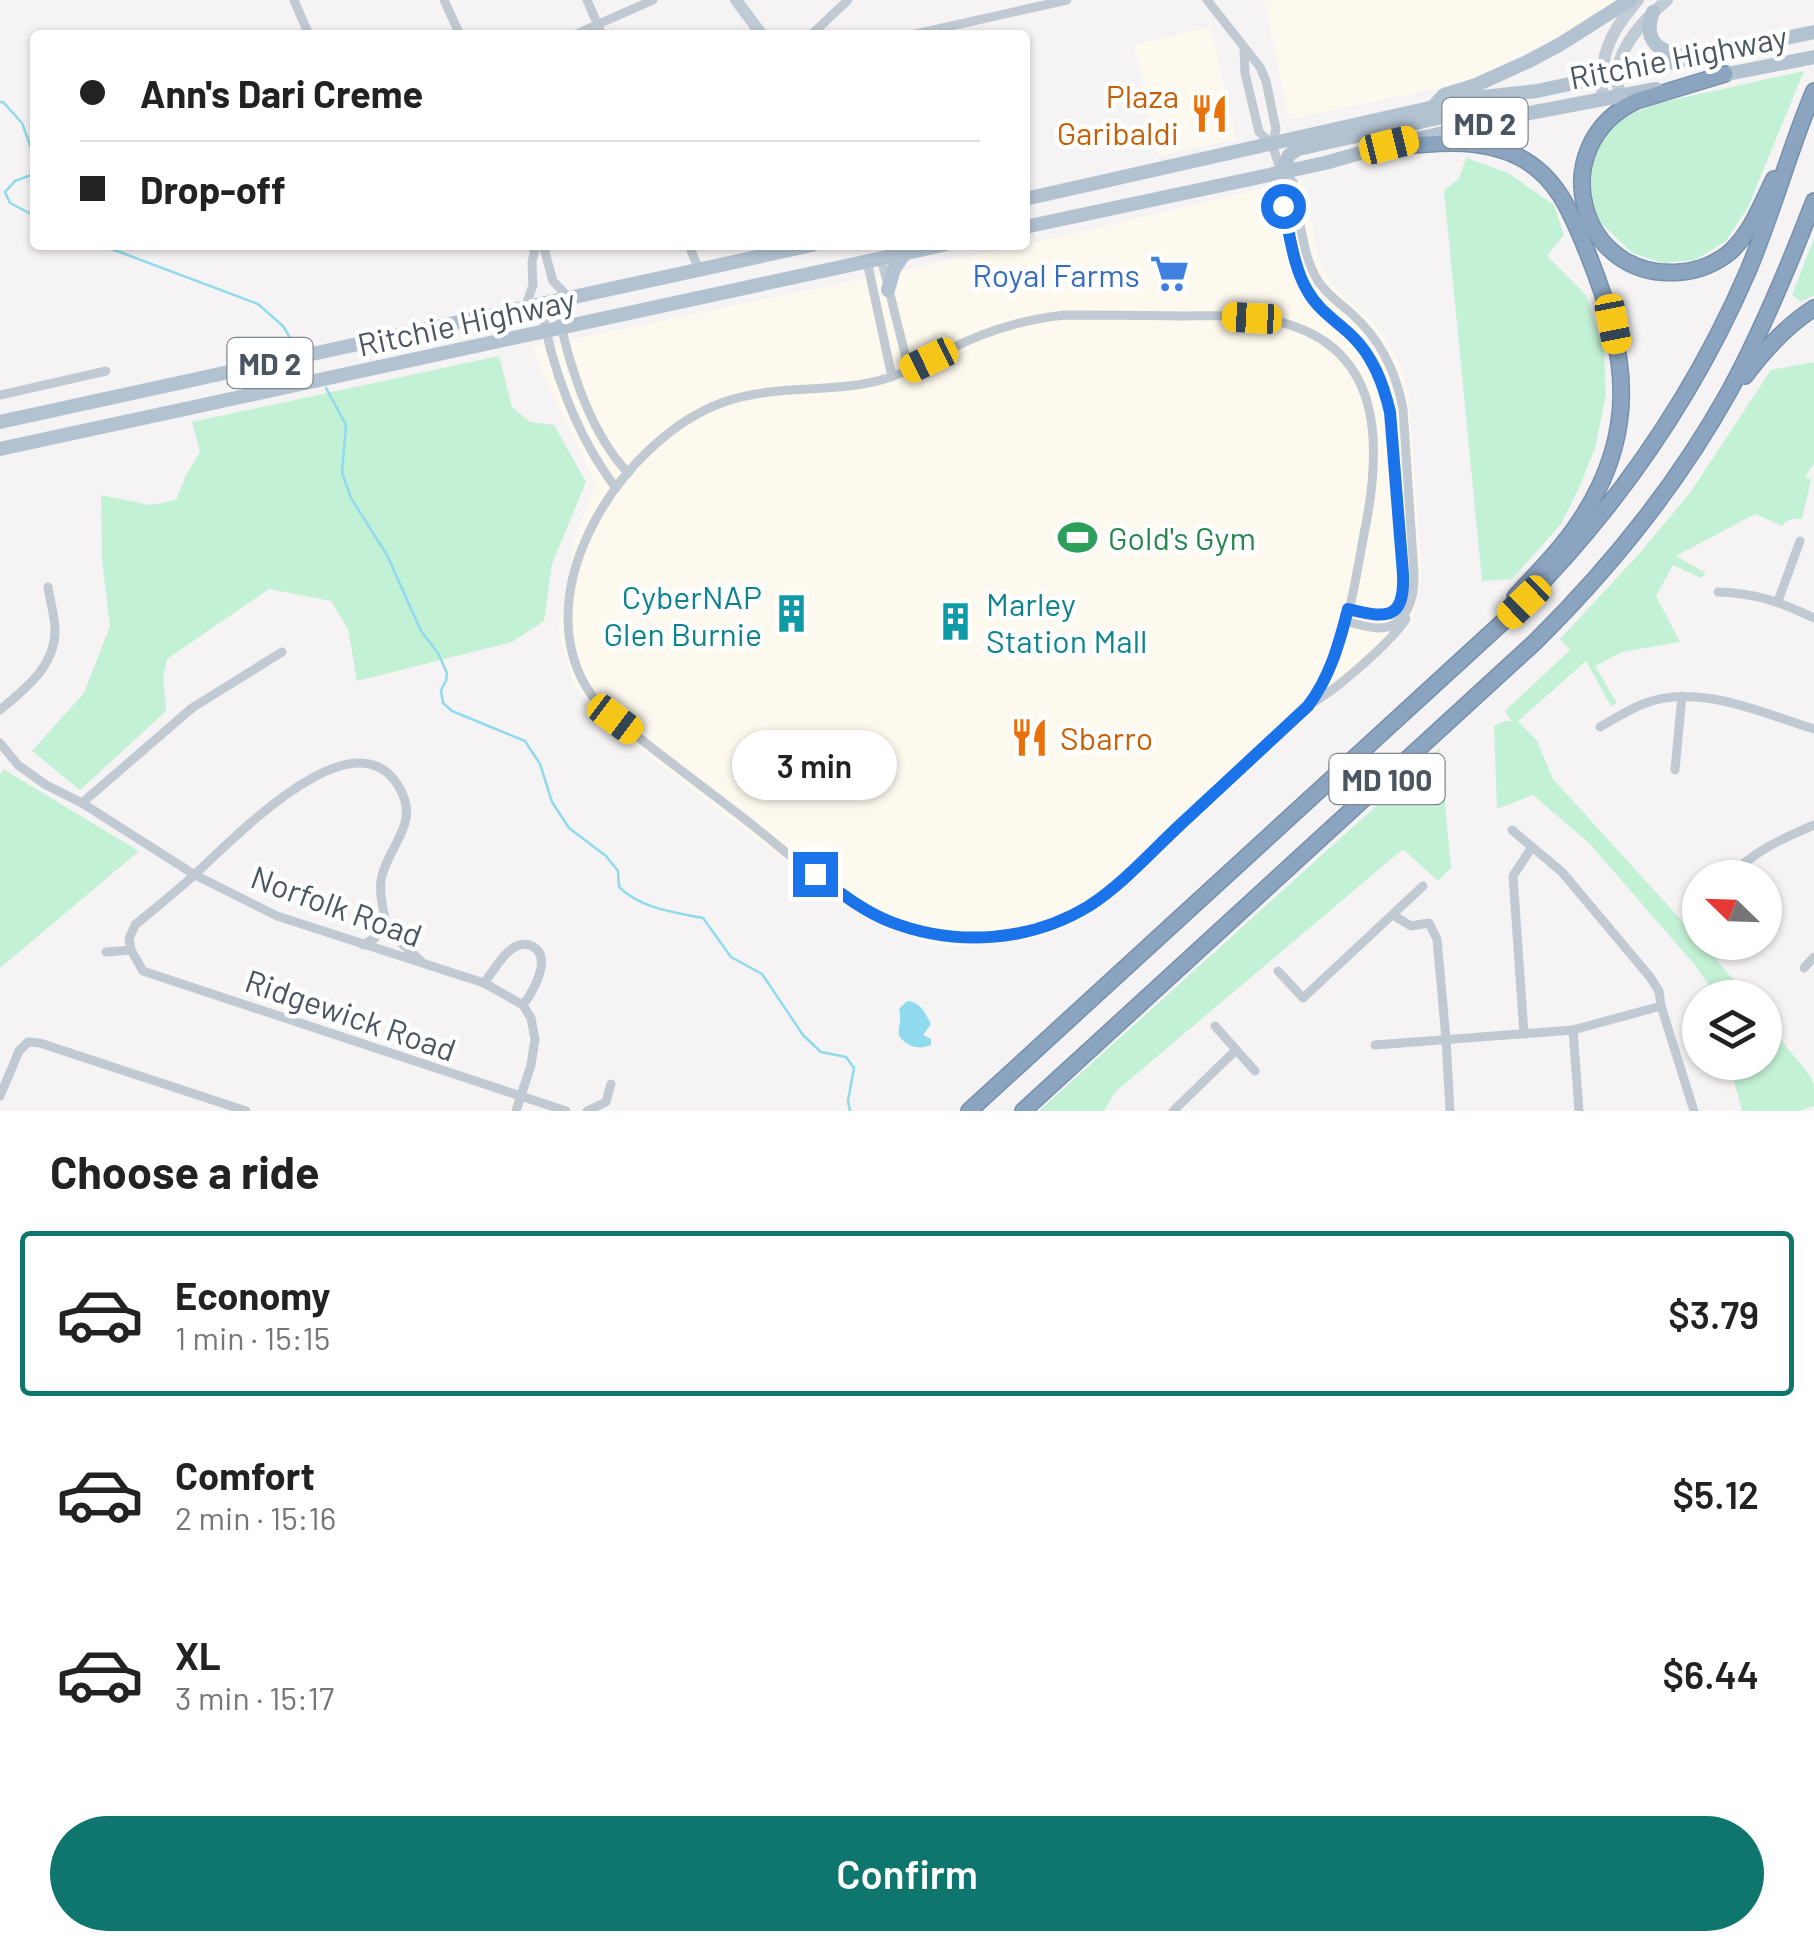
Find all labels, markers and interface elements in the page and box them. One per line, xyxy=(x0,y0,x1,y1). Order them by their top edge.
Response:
street label: Ritchie Highway xyxy=(1566,16,1790,96)
text: Ann's Dari Creme xyxy=(140,70,423,116)
place label: Plaza Garibaldi xyxy=(1057,76,1179,151)
restaurant icon: Plaza Garibaldi xyxy=(1188,92,1230,134)
road number: MD 2 xyxy=(1442,98,1528,148)
car xyxy=(1356,123,1422,167)
text: Drop-off xyxy=(140,166,286,212)
route start xyxy=(1261,184,1306,229)
supermarket icon: Royal Farms xyxy=(1149,253,1191,295)
place label: Royal Farms xyxy=(972,255,1140,293)
street label: Ritchie Highway xyxy=(354,279,578,363)
car xyxy=(1593,292,1633,356)
car xyxy=(1221,301,1283,335)
car xyxy=(895,333,963,387)
road number: MD 2 xyxy=(228,338,312,388)
sports icon: Gold's Gym xyxy=(1057,516,1099,558)
place label: Gold's Gym xyxy=(1108,518,1256,556)
car xyxy=(1492,570,1556,634)
place label: CyberNAP Glen Burnie xyxy=(603,577,762,652)
place label: Marley Station Mall xyxy=(986,584,1147,659)
building icon: CyberNAP Glen Burnie xyxy=(771,593,813,635)
building icon: Marley Station Mall xyxy=(935,600,977,642)
car xyxy=(582,689,648,749)
restaurant icon: Sbarro xyxy=(1009,716,1051,758)
place label: Sbarro xyxy=(1060,718,1153,756)
callout: 3 min xyxy=(732,729,898,799)
text: 3 min xyxy=(777,746,852,784)
road number: MD 100 xyxy=(1330,754,1444,804)
route end xyxy=(793,852,838,897)
street label: Norfolk Road xyxy=(246,857,428,953)
north arrow xyxy=(1682,860,1782,960)
map controls xyxy=(1682,860,1782,1080)
street label: Ridgewick Road xyxy=(241,960,461,1068)
button: layers xyxy=(1682,980,1782,1080)
text: Choose a ride xyxy=(50,1144,320,1198)
icon: car xyxy=(55,1269,145,1359)
text: Economy xyxy=(175,1272,330,1318)
text: $3.79 xyxy=(1668,1291,1759,1337)
text: 1 min · 15:15 xyxy=(175,1318,330,1356)
icon: car xyxy=(55,1449,145,1539)
text: Comfort xyxy=(175,1452,315,1498)
text: $5.12 xyxy=(1673,1471,1759,1517)
text: 2 min · 15:16 xyxy=(175,1498,336,1536)
icon: car xyxy=(55,1629,145,1719)
text: XL xyxy=(175,1632,221,1678)
text: $6.44 xyxy=(1663,1651,1759,1697)
text: 3 min · 15:17 xyxy=(175,1678,334,1716)
button: Confirm xyxy=(50,1816,1764,1931)

